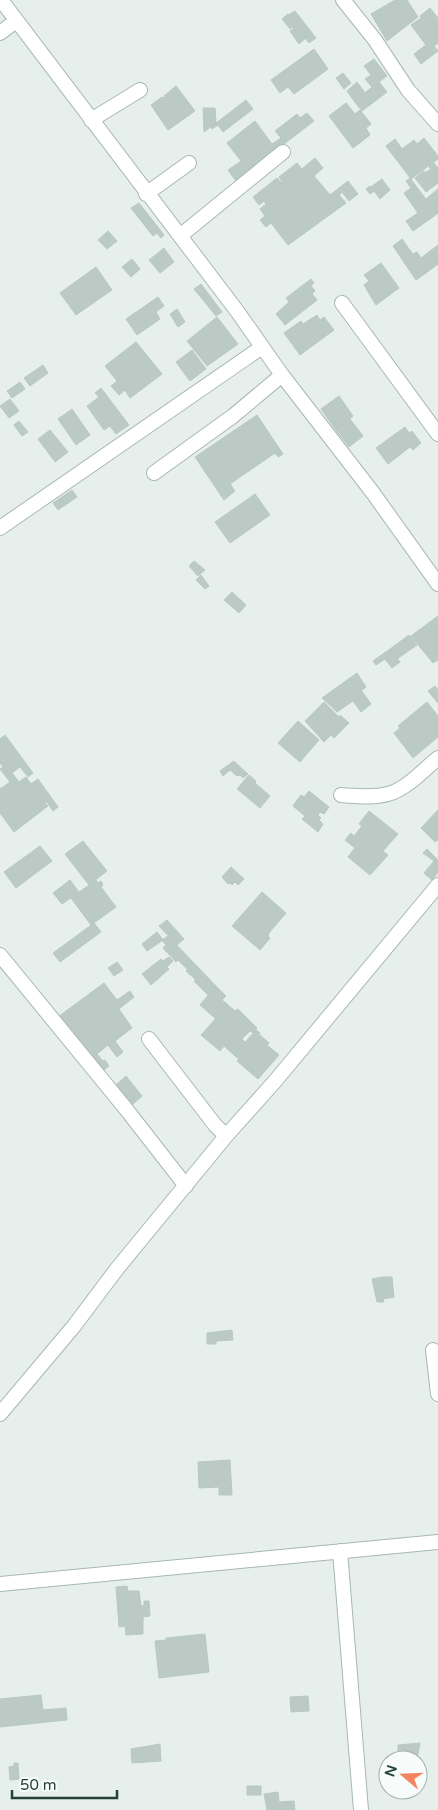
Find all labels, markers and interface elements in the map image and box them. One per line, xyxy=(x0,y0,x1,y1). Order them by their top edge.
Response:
north arrow xyxy=(378,1750,428,1800)
text: N xyxy=(381,1763,401,1779)
scale bar xyxy=(12,1768,118,1800)
text: 50 m xyxy=(20,1776,57,1794)

